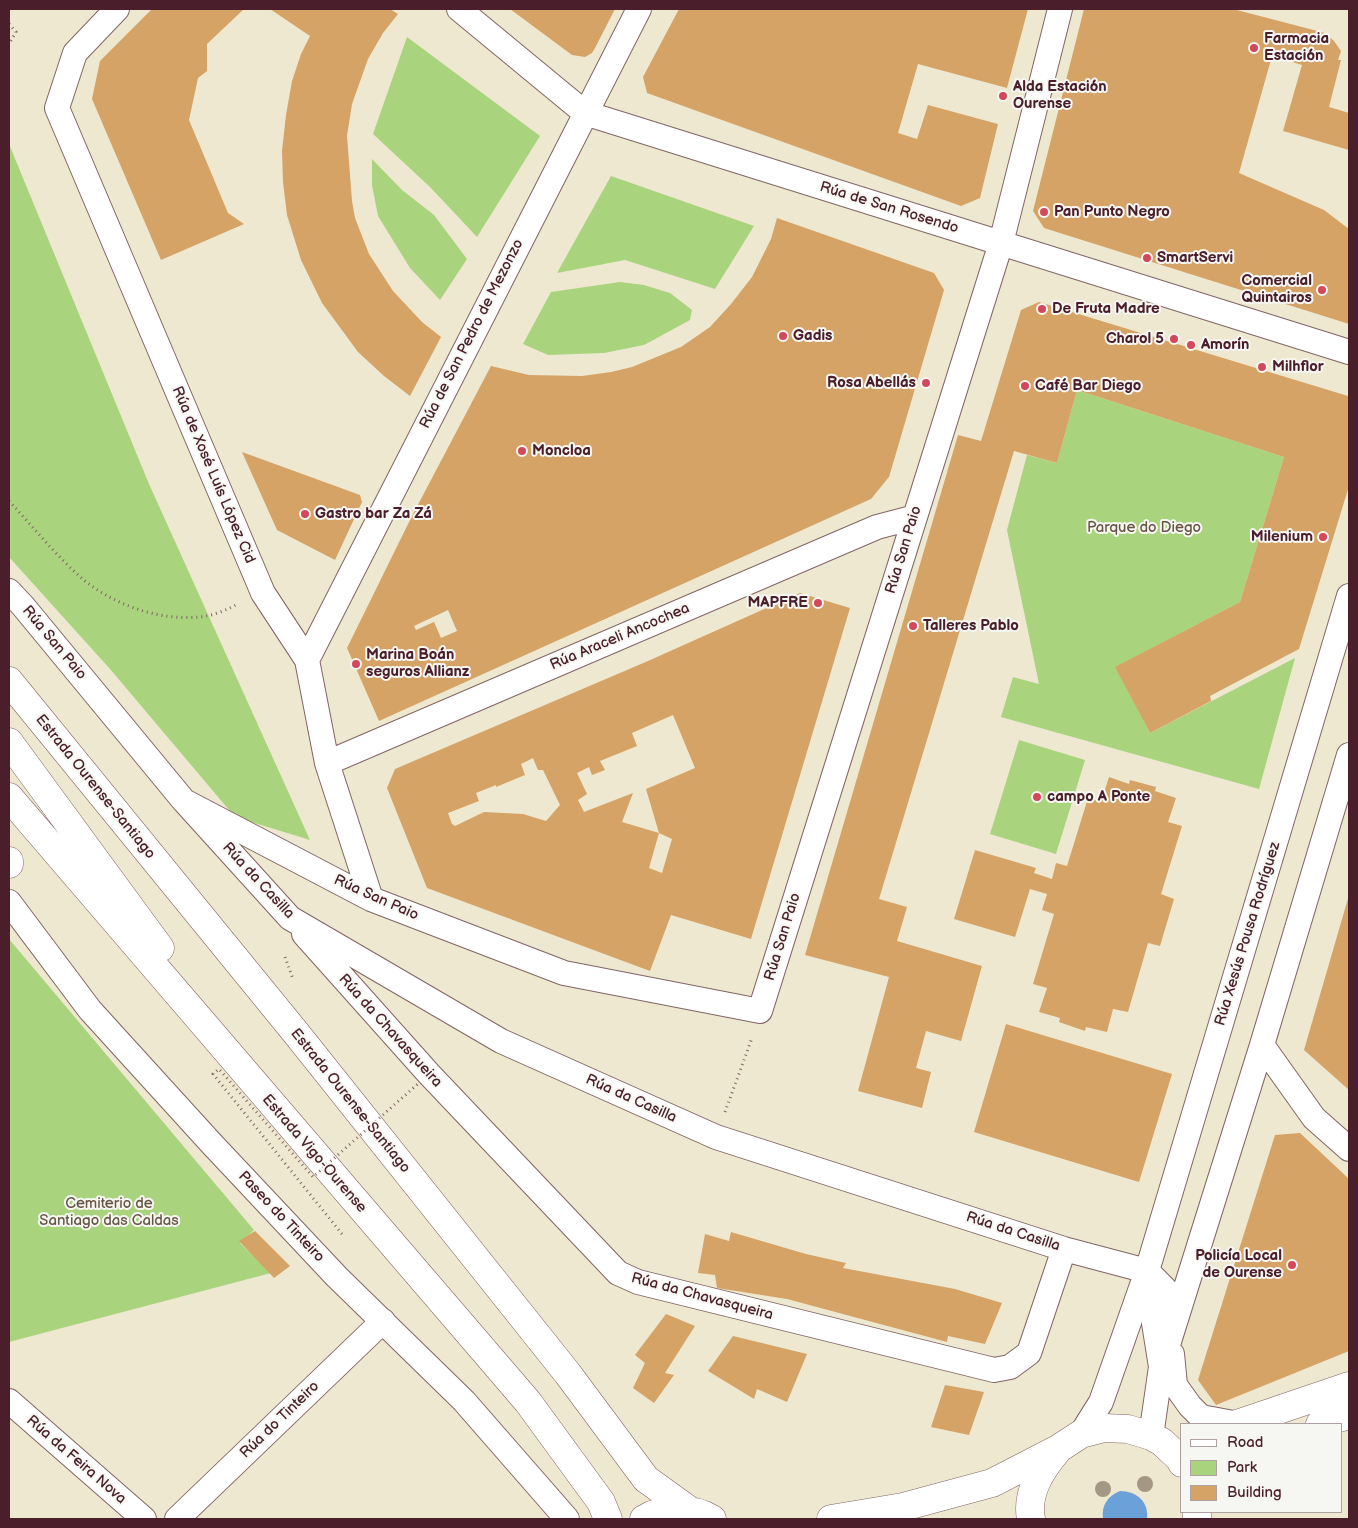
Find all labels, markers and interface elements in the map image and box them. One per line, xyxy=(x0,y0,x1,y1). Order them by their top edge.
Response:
place label: Farmacia Estación xyxy=(1264,30,1329,65)
marker: Farmacia Estación xyxy=(1248,42,1260,54)
place label: Alda Estación Ourense xyxy=(1013,78,1107,113)
marker: Alda Estación Ourense xyxy=(997,90,1009,102)
street label: Rúa de San Rosendo xyxy=(817,178,961,238)
place label: Pan Punto Negro xyxy=(1054,203,1170,221)
marker: Pan Punto Negro xyxy=(1038,206,1050,218)
street label: Rúa de San Pedro de Mezonzo xyxy=(416,236,528,432)
place label: SmartServi xyxy=(1157,249,1233,267)
marker: SmartServi xyxy=(1141,252,1153,264)
place label: Comercial Quintairos xyxy=(1242,272,1312,307)
marker: Comercial Quintairos xyxy=(1316,284,1328,296)
place label: De Fruta Madre xyxy=(1052,300,1160,318)
marker: De Fruta Madre xyxy=(1036,303,1048,315)
place label: Gadis xyxy=(793,327,832,345)
marker: Gadis xyxy=(777,330,789,342)
place label: Charol 5 xyxy=(1106,330,1164,348)
marker: Charol 5 xyxy=(1168,333,1180,345)
place label: Amorín xyxy=(1201,336,1249,354)
marker: Amorín xyxy=(1185,339,1197,351)
place label: Milhflor xyxy=(1272,358,1324,376)
marker: Milhflor xyxy=(1256,361,1268,373)
place label: Rosa Abellás xyxy=(827,374,916,392)
marker: Rosa Abellás xyxy=(920,377,932,389)
place label: Café Bar Diego xyxy=(1035,377,1141,395)
marker: Café Bar Diego xyxy=(1019,380,1031,392)
street label: Rúa de Xosé Luís López Cid xyxy=(167,384,259,566)
place label: Moncloa xyxy=(532,442,591,460)
marker: Moncloa xyxy=(516,445,528,457)
street label: Rúa San Paio xyxy=(882,504,926,596)
place label: Gastro bar Za Zá xyxy=(315,505,432,523)
marker: Gastro bar Za Zá xyxy=(299,508,311,520)
park label: Parque do Diego xyxy=(1087,519,1201,537)
place label: Milenium xyxy=(1251,528,1313,546)
marker: Milenium xyxy=(1317,531,1329,543)
place label: MAPFRE xyxy=(747,594,808,612)
marker: MAPFRE xyxy=(812,597,824,609)
street label: Rúa Araceli Ancochea xyxy=(548,599,692,675)
street label: Rúa San Paio xyxy=(18,602,90,684)
place label: Talleres Pablo xyxy=(923,617,1019,635)
marker: Talleres Pablo xyxy=(907,620,919,632)
place label: Marina Boán seguros Allianz xyxy=(366,646,469,681)
marker: Marina Boán seguros Allianz xyxy=(350,658,362,670)
street label: Estrada Ourense-Santiago xyxy=(31,711,159,863)
place label: campo A Ponte xyxy=(1047,788,1150,806)
marker: campo A Ponte xyxy=(1031,791,1043,803)
street label: Rúa da Casilla xyxy=(218,839,298,923)
street label: Rúa Xesús Pousa Rodríguez xyxy=(1211,840,1285,1028)
street label: Rúa San Paio xyxy=(331,871,421,925)
street label: Rúa San Paio xyxy=(761,891,805,983)
street label: Rúa da Chavasqueira xyxy=(334,971,446,1091)
street label: Estrada Ourense-Santiago xyxy=(286,1025,414,1177)
street label: Rúa da Casilla xyxy=(583,1071,679,1127)
street label: Estrada Vigo-Ourense xyxy=(258,1091,370,1217)
street label: Paseo do Tinteiro xyxy=(234,1168,328,1266)
park label: Cemiterio de Santiago das Caldas xyxy=(39,1195,179,1230)
street label: Rúa da Casilla xyxy=(964,1208,1062,1256)
place label: Policía Local de Ourense xyxy=(1195,1247,1282,1282)
marker: Policía Local de Ourense xyxy=(1286,1259,1298,1271)
street label: Rúa da Chavasqueira xyxy=(629,1269,775,1325)
street label: Rúa do Tinteiro xyxy=(237,1378,323,1462)
street label: Rúa da Feira Nova xyxy=(22,1412,130,1508)
legend xyxy=(1180,1423,1343,1513)
text: Road xyxy=(1227,1433,1263,1452)
text: Park xyxy=(1227,1458,1257,1477)
text: Building xyxy=(1227,1483,1282,1502)

